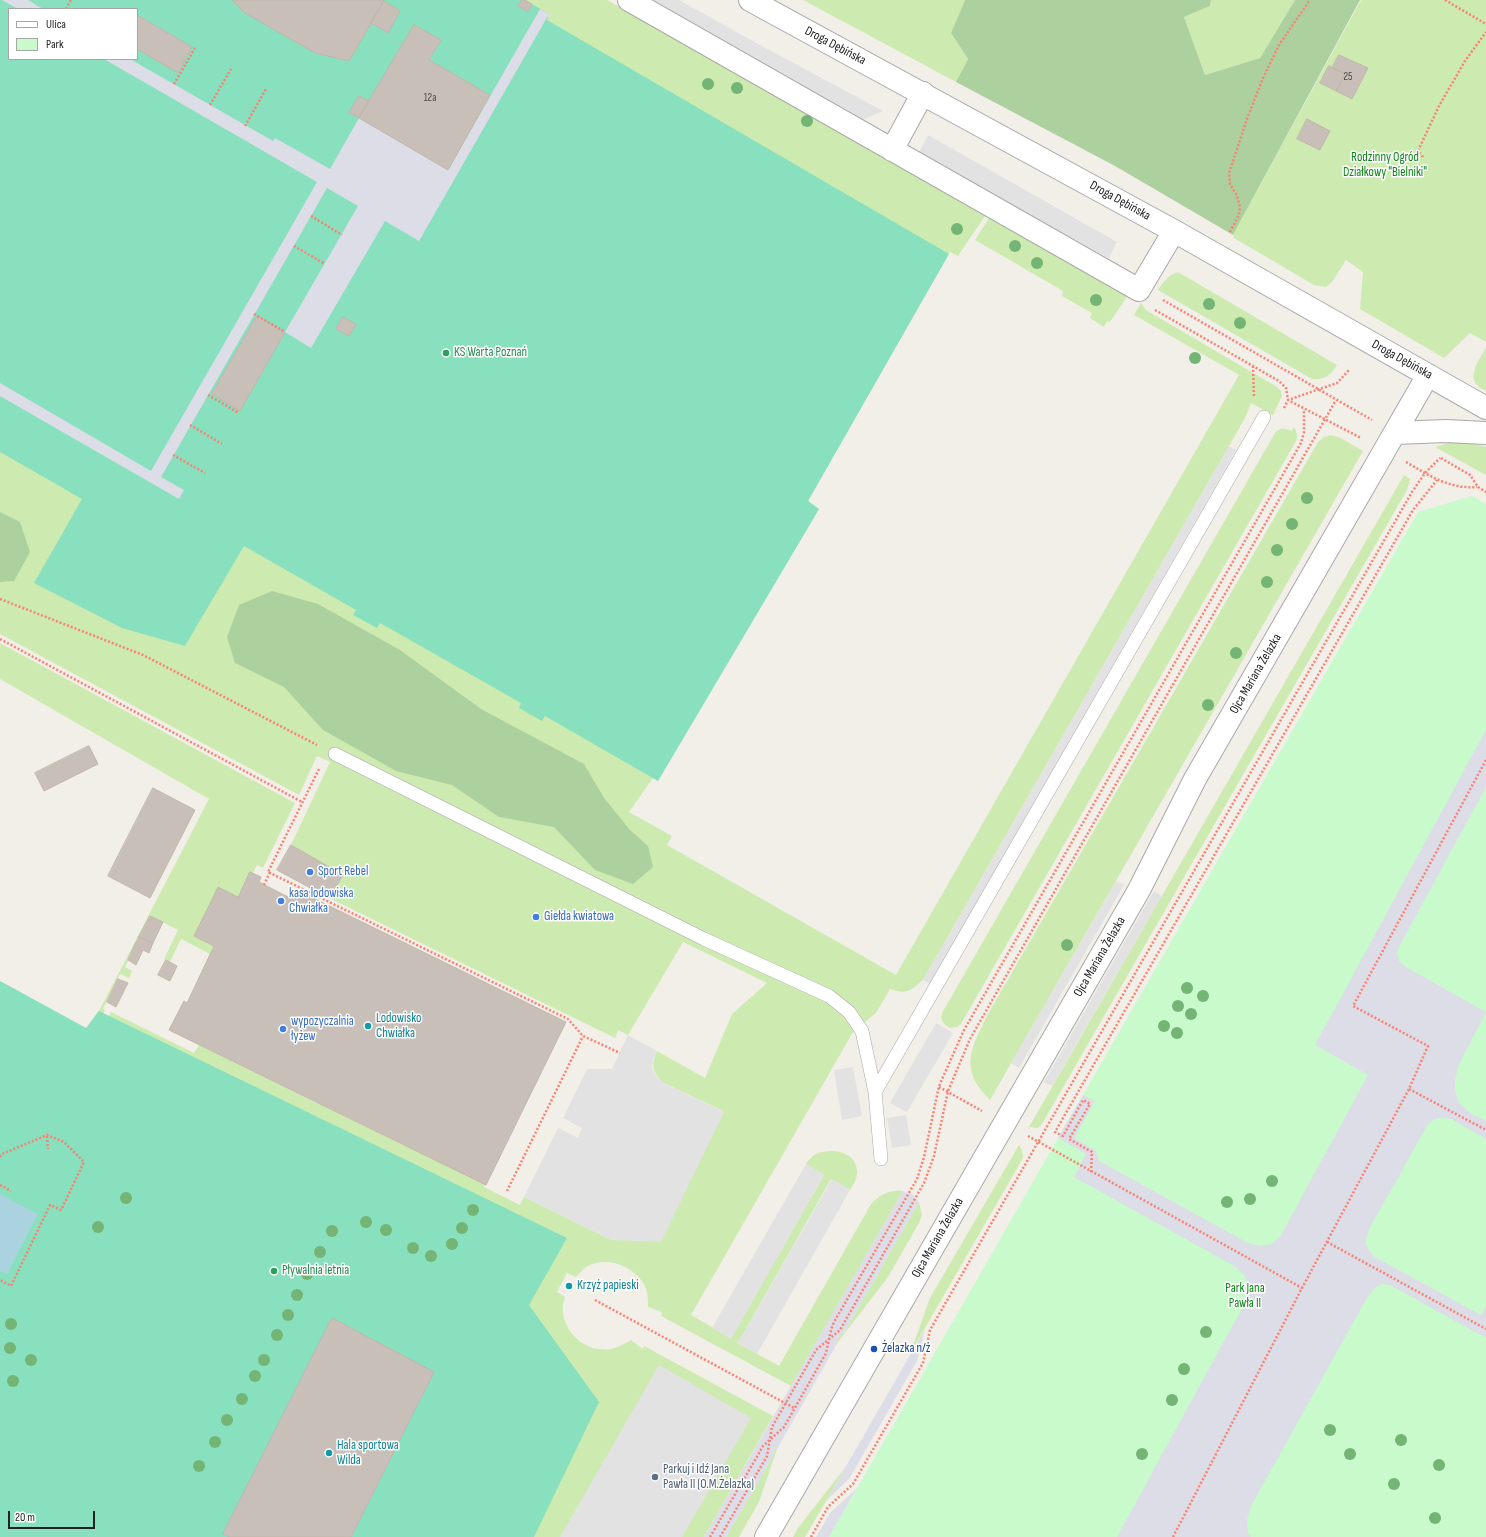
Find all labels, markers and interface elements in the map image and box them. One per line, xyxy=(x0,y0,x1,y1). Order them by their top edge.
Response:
legend xyxy=(8,8,138,60)
text: Ulica xyxy=(46,17,66,32)
street label: Droga Dębińska xyxy=(802,23,868,69)
text: Park xyxy=(46,37,64,52)
house number: 25 xyxy=(1344,70,1352,84)
house number: 12a xyxy=(424,91,436,105)
park label: Rodzinny Ogród Działkowy "Bielniki" xyxy=(1343,150,1427,181)
street label: Droga Dębińska xyxy=(1087,178,1153,224)
street label: Droga Dębińska xyxy=(1369,337,1435,383)
place label: KS Warta Poznań xyxy=(454,345,527,361)
marker: KS Warta Poznań xyxy=(441,348,451,358)
street label: Ojca Mariana Żelazka xyxy=(1227,631,1285,717)
place label: Sport Rebel xyxy=(318,864,368,880)
marker: Sport Rebel xyxy=(305,867,315,877)
place label: kasa lodowiska Chwiałka xyxy=(289,886,354,917)
marker: kasa lodowiska Chwiałka xyxy=(276,896,286,906)
place label: Giełda kwiatowa xyxy=(544,909,614,925)
marker: Giełda kwiatowa xyxy=(531,912,541,922)
street label: Ojca Mariana Żelazka xyxy=(1071,914,1129,1000)
place label: Lodowisko Chwiałka xyxy=(376,1011,421,1042)
place label: wypozyczalnia łyżew xyxy=(291,1014,354,1045)
marker: Lodowisko Chwiałka xyxy=(363,1021,373,1031)
marker: wypozyczalnia łyżew xyxy=(278,1024,288,1034)
street label: Ojca Mariana Żelazka xyxy=(909,1195,967,1281)
place label: Pływalnia letnia xyxy=(282,1263,349,1279)
marker: Pływalnia letnia xyxy=(269,1266,279,1276)
place label: Krzyż papieski xyxy=(577,1278,639,1294)
marker: Krzyż papieski xyxy=(564,1281,574,1291)
park label: Park Jana Pawła II xyxy=(1225,1281,1265,1312)
place label: Żelazka n/ż xyxy=(882,1341,930,1357)
marker: Żelazka n/ż xyxy=(869,1344,879,1354)
place label: Hala sportowa Wilda xyxy=(337,1438,399,1469)
marker: Hala sportowa Wilda xyxy=(324,1448,334,1458)
place label: Parkuj i Idź Jana Pawła II (O.M.Żelazka) xyxy=(663,1462,754,1493)
marker: Parkuj i Idź Jana Pawła II (O.M.Żelazka) xyxy=(650,1472,660,1482)
scale bar xyxy=(10,1503,97,1529)
text: 20 m xyxy=(15,1510,35,1525)

